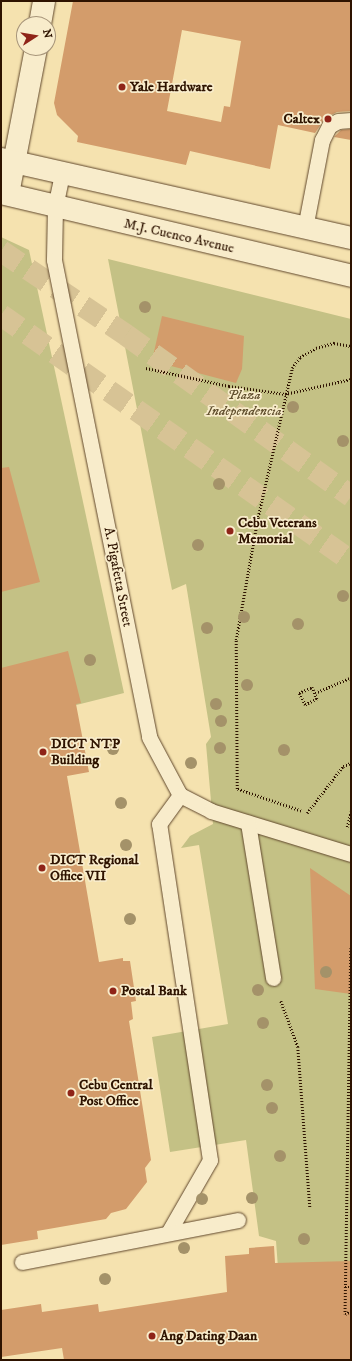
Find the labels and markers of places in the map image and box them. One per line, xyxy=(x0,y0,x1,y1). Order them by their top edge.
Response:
place label: Yale Hardware xyxy=(130,79,213,95)
marker: Yale Hardware xyxy=(117,82,127,92)
place label: Caltex xyxy=(283,111,320,127)
marker: Caltex xyxy=(323,114,333,124)
place label: Cebu Veterans Memorial xyxy=(238,515,317,548)
marker: Cebu Veterans Memorial xyxy=(225,526,235,536)
place label: DICT NTP Building xyxy=(51,736,120,768)
marker: DICT NTP Building xyxy=(38,747,48,757)
place label: DICT Regional Office VII xyxy=(50,852,139,884)
marker: DICT Regional Office VII xyxy=(37,863,47,873)
place label: Postal Bank xyxy=(121,983,187,999)
marker: Postal Bank xyxy=(108,986,118,996)
place label: Cebu Central Post Office xyxy=(79,1077,153,1110)
marker: Cebu Central Post Office xyxy=(66,1088,76,1098)
place label: Ang Dating Daan xyxy=(160,1328,257,1344)
marker: Ang Dating Daan xyxy=(147,1331,157,1341)

